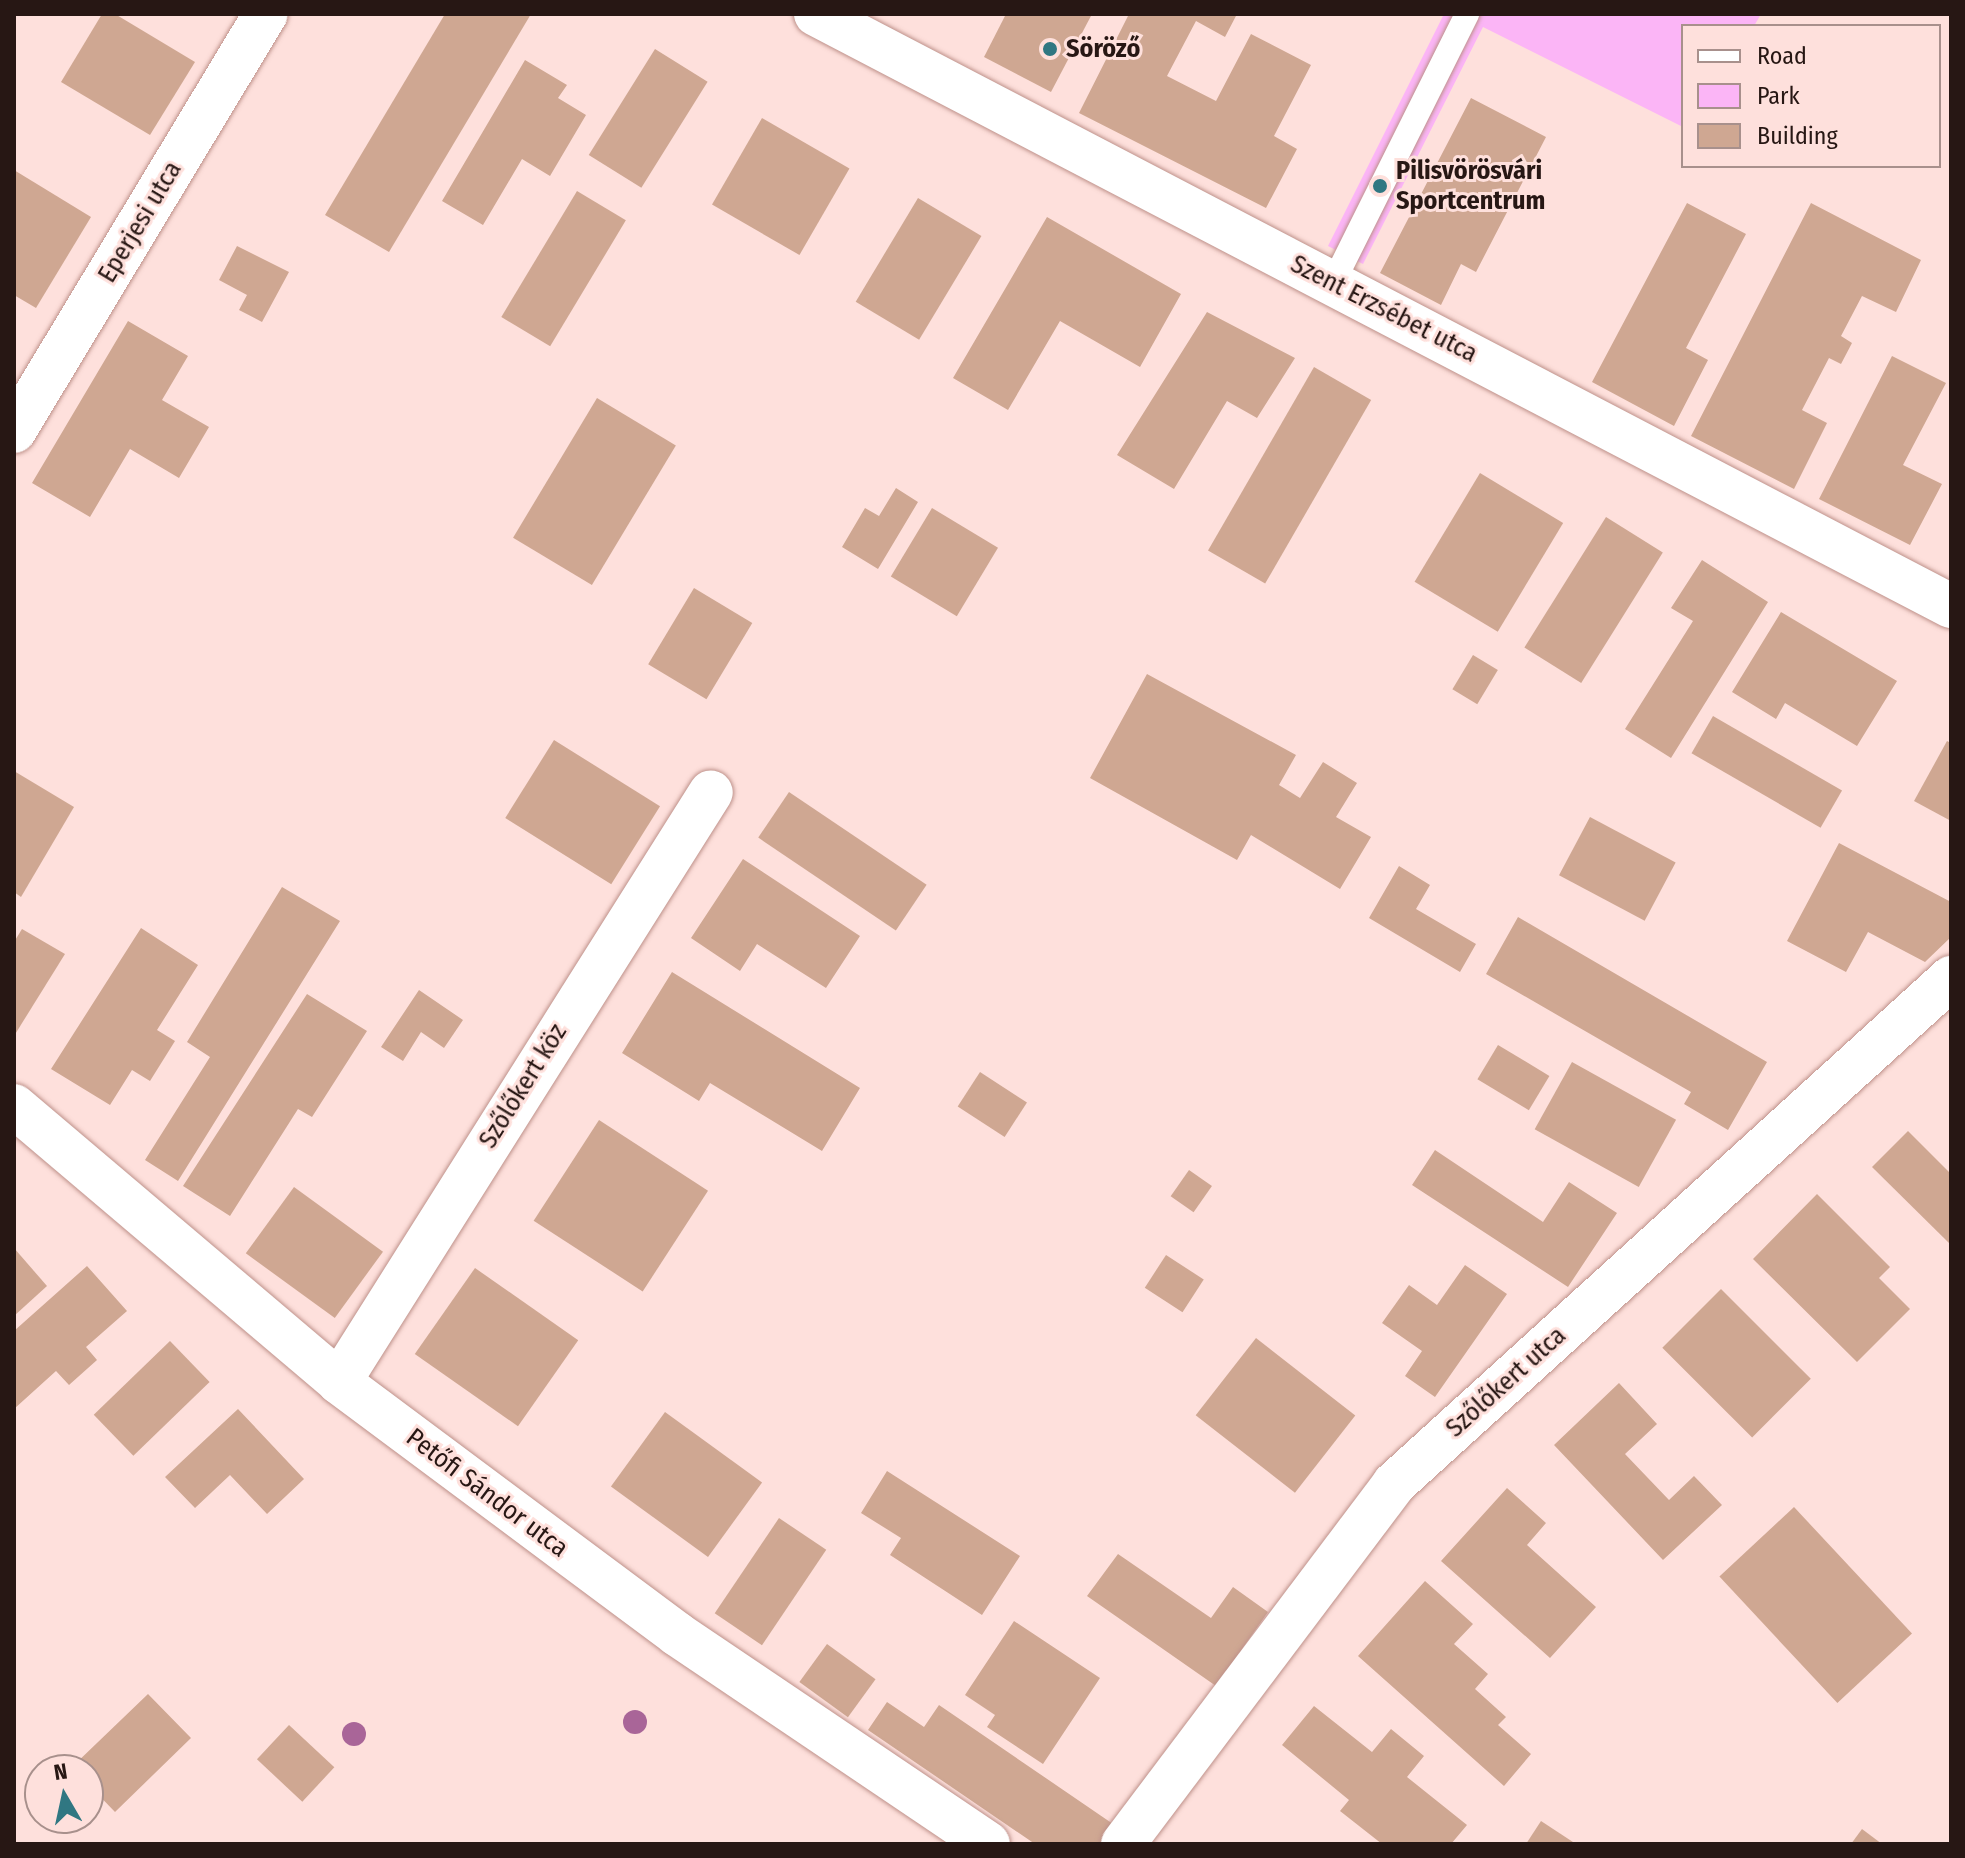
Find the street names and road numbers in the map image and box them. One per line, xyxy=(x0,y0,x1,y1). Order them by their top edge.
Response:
street label: Eperjesi utca xyxy=(92,156,188,288)
street label: Szent Erzsébet utca xyxy=(1285,248,1483,370)
street label: Szőlőkert köz xyxy=(472,1018,574,1154)
street label: Szőlőkert utca xyxy=(1440,1320,1572,1444)
street label: Petőfi Sándor utca xyxy=(400,1422,574,1564)

